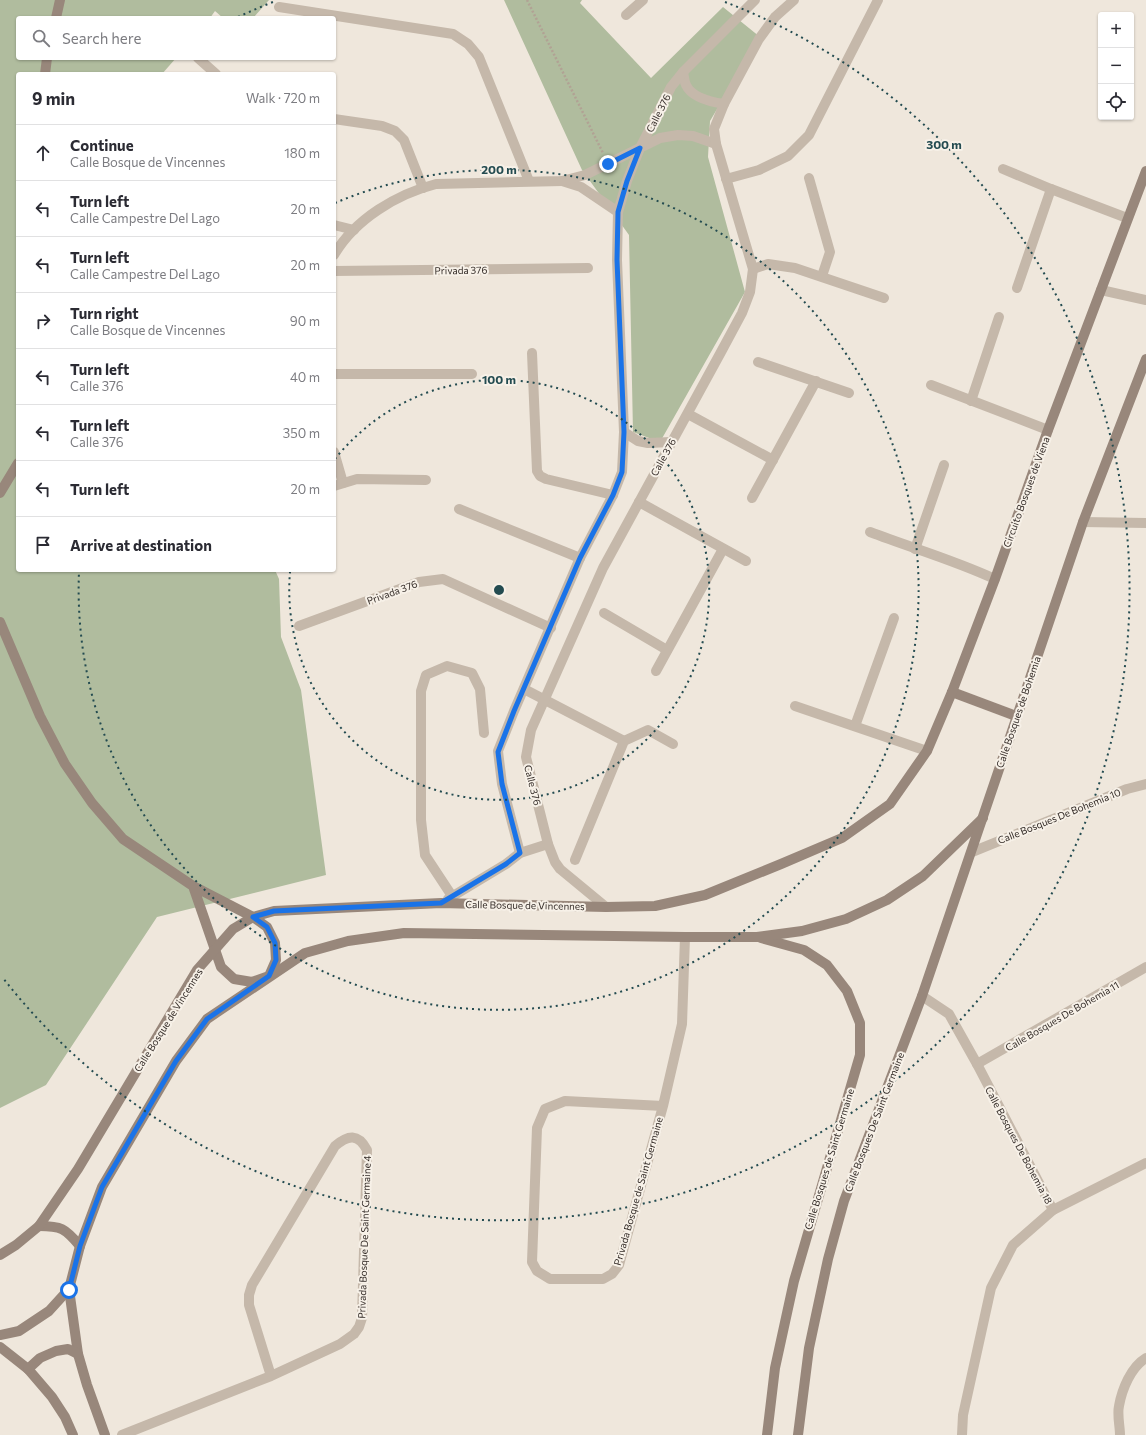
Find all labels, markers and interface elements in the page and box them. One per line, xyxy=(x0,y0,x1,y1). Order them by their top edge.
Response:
map controls xyxy=(1098,12,1134,120)
button: + xyxy=(1098,12,1134,48)
search box xyxy=(16,16,336,60)
icon: search xyxy=(30,27,52,49)
text: Search here xyxy=(62,29,141,47)
button: − xyxy=(1098,48,1134,84)
button: locate xyxy=(1098,84,1134,120)
text: 9 min xyxy=(32,88,75,109)
text: Walk · 720 m xyxy=(246,90,320,106)
street label: Calle 376 xyxy=(643,92,673,134)
text: Continue xyxy=(70,136,134,154)
text: 300 m xyxy=(926,137,962,151)
icon: ahead xyxy=(32,142,54,164)
text: 180 m xyxy=(284,145,320,161)
text: Calle Bosque de Vincennes xyxy=(70,154,225,170)
route end xyxy=(599,155,617,173)
text: 200 m xyxy=(481,162,517,176)
text: Turn left xyxy=(70,192,129,210)
icon: left xyxy=(32,198,54,220)
text: 20 m xyxy=(291,201,320,217)
text: Calle Campestre Del Lago xyxy=(70,210,220,226)
text: Turn left xyxy=(70,248,129,266)
icon: left xyxy=(32,254,54,276)
text: 20 m xyxy=(291,257,320,273)
street label: Privada 376 xyxy=(434,264,488,276)
text: Calle Campestre Del Lago xyxy=(70,266,220,282)
text: Turn right xyxy=(70,304,139,322)
icon: right xyxy=(32,310,54,332)
text: 90 m xyxy=(290,313,320,329)
text: Calle Bosque de Vincennes xyxy=(70,322,225,338)
text: Turn left xyxy=(70,360,129,378)
icon: left xyxy=(32,366,54,388)
text: 40 m xyxy=(290,369,320,385)
text: 100 m xyxy=(482,372,516,386)
text: Calle 376 xyxy=(70,378,124,394)
text: Turn left xyxy=(70,416,129,434)
icon: left xyxy=(32,422,54,444)
text: 350 m xyxy=(283,425,320,441)
text: Calle 376 xyxy=(70,434,124,450)
street label: Circuito Bosques de Viena xyxy=(1000,435,1052,549)
street label: Calle 376 xyxy=(648,436,678,478)
icon: left xyxy=(32,478,54,500)
text: Turn left xyxy=(70,480,129,498)
text: 20 m xyxy=(291,481,320,497)
icon: arrive xyxy=(32,534,54,556)
text: Arrive at destination xyxy=(70,536,212,554)
street label: Privada 376 xyxy=(365,577,419,607)
centre of rings xyxy=(492,583,506,597)
street label: Calle Bosques de Bohemia xyxy=(993,655,1043,769)
street label: Calle 376 xyxy=(522,763,544,807)
street label: Calle Bosques De Bohemia 10 xyxy=(996,786,1122,846)
street label: Calle Bosque de Vincennes xyxy=(465,898,585,912)
street label: Calle Bosque de Vincennes xyxy=(131,966,205,1074)
street label: Calle Bosques De Bohemia 11 xyxy=(1003,978,1121,1054)
street label: Calle Bosques De Saint Germaine xyxy=(842,1051,906,1193)
street label: Calle Bosques De Bohemia 18 xyxy=(983,1084,1055,1206)
street label: Calle Bosques de Saint Germaine xyxy=(802,1087,856,1231)
street label: Privada Bosque de Saint Germaine xyxy=(611,1115,665,1267)
street label: Privada Bosque De Saint Germaine 4 xyxy=(355,1155,373,1319)
route start xyxy=(60,1281,78,1299)

